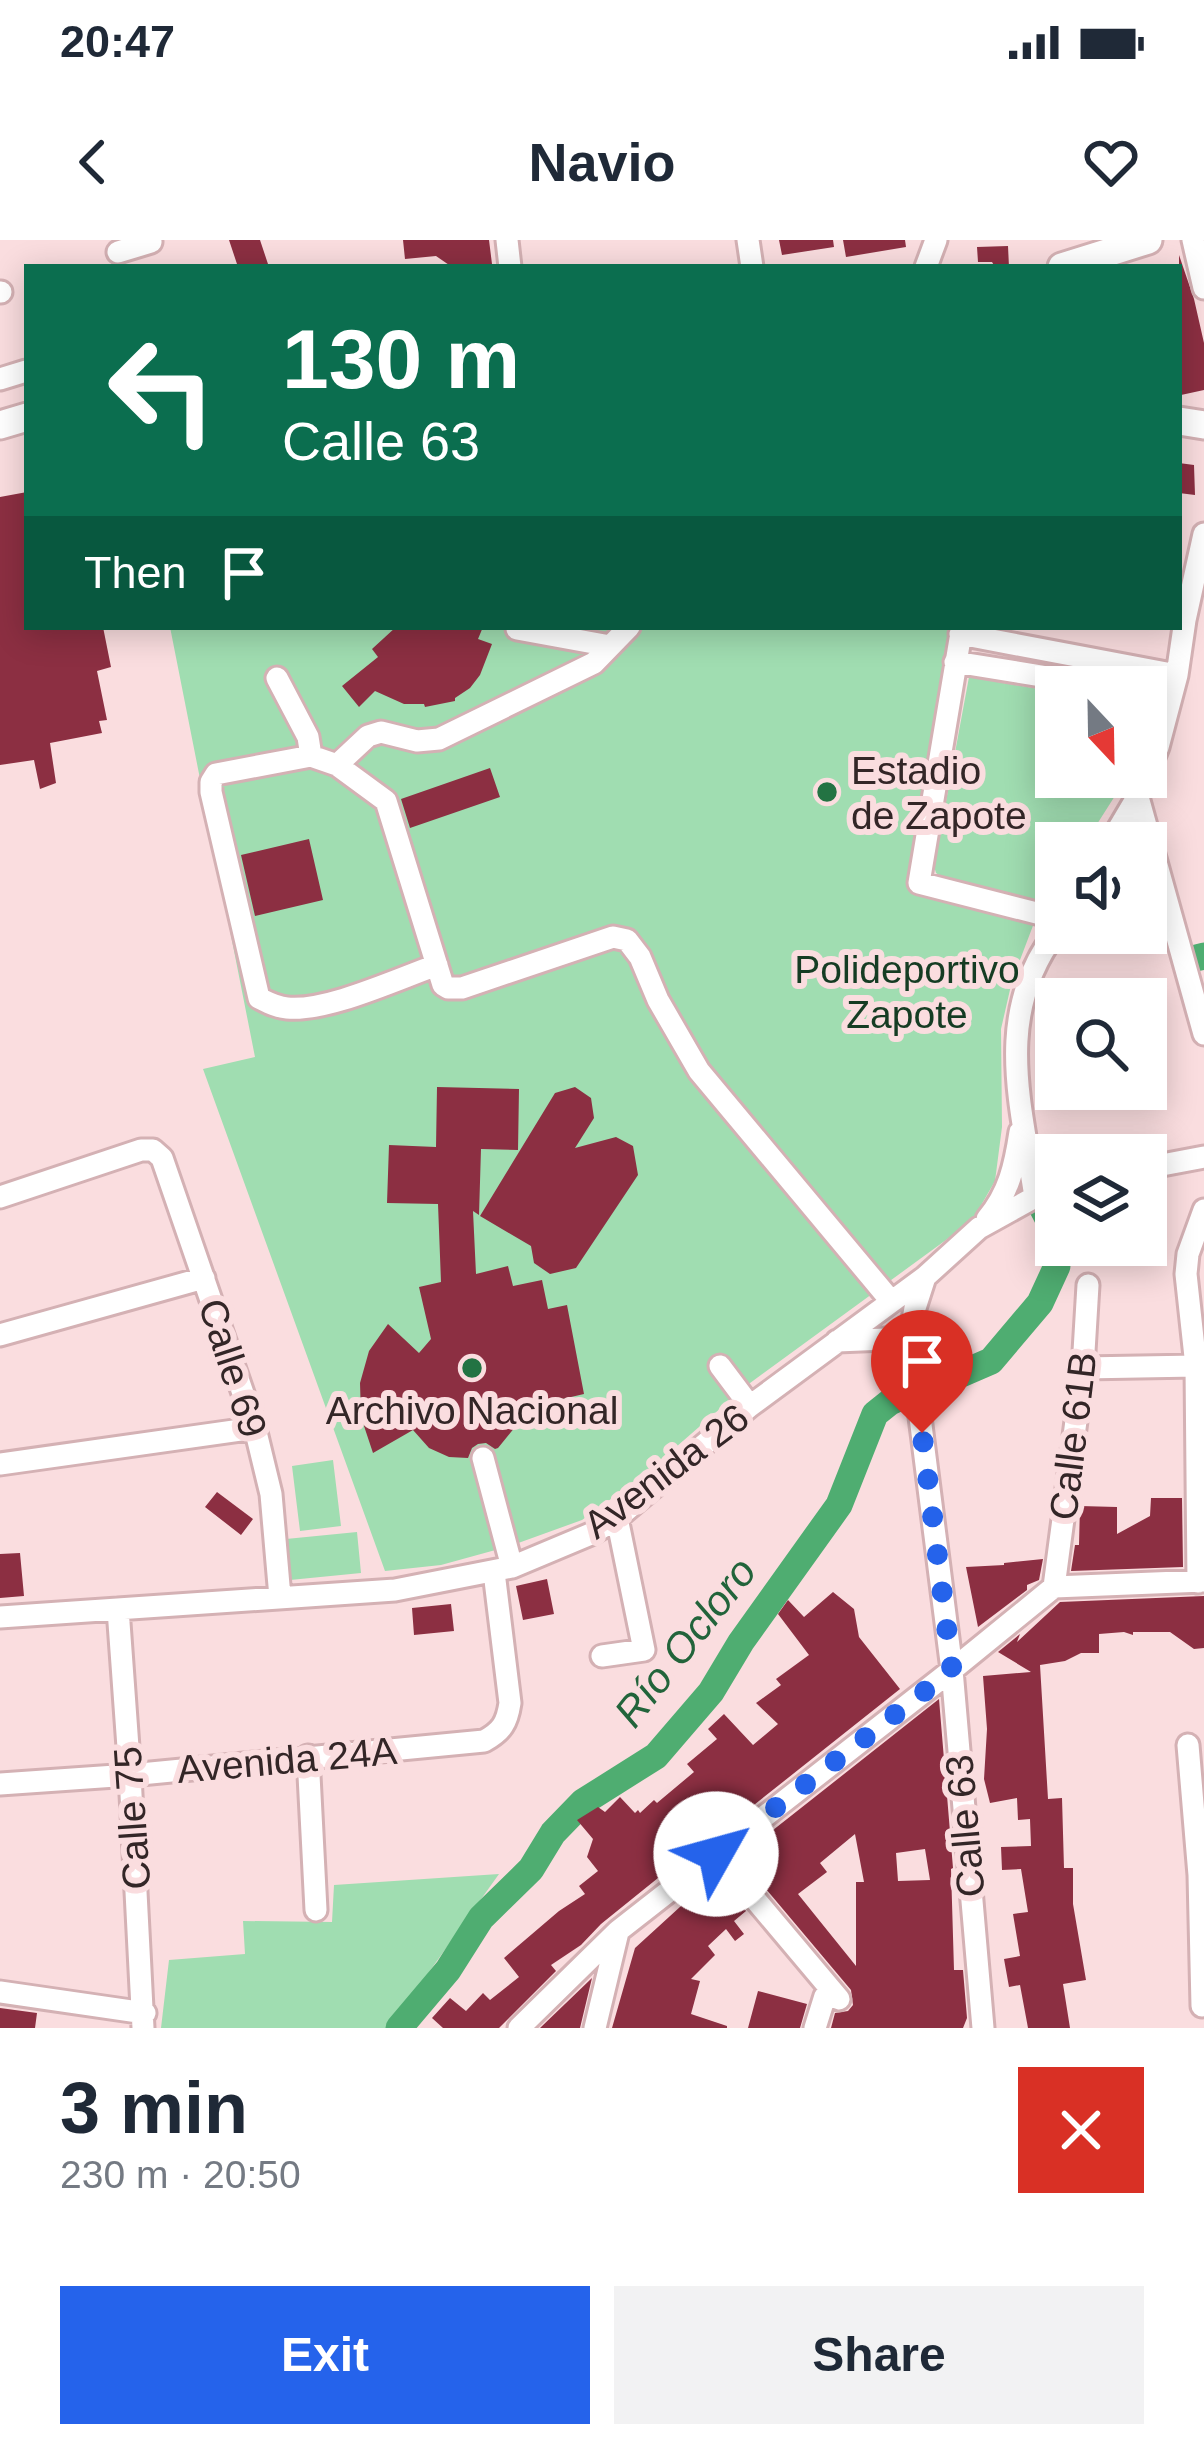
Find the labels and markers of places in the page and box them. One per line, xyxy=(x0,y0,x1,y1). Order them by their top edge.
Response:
place label: Estadio de Zapote xyxy=(851,749,1027,837)
marker: Estadio de Zapote xyxy=(814,779,840,805)
pin xyxy=(871,1310,973,1433)
marker: Archivo Nacional xyxy=(459,1355,485,1381)
place label: Archivo Nacional xyxy=(326,1389,618,1432)

